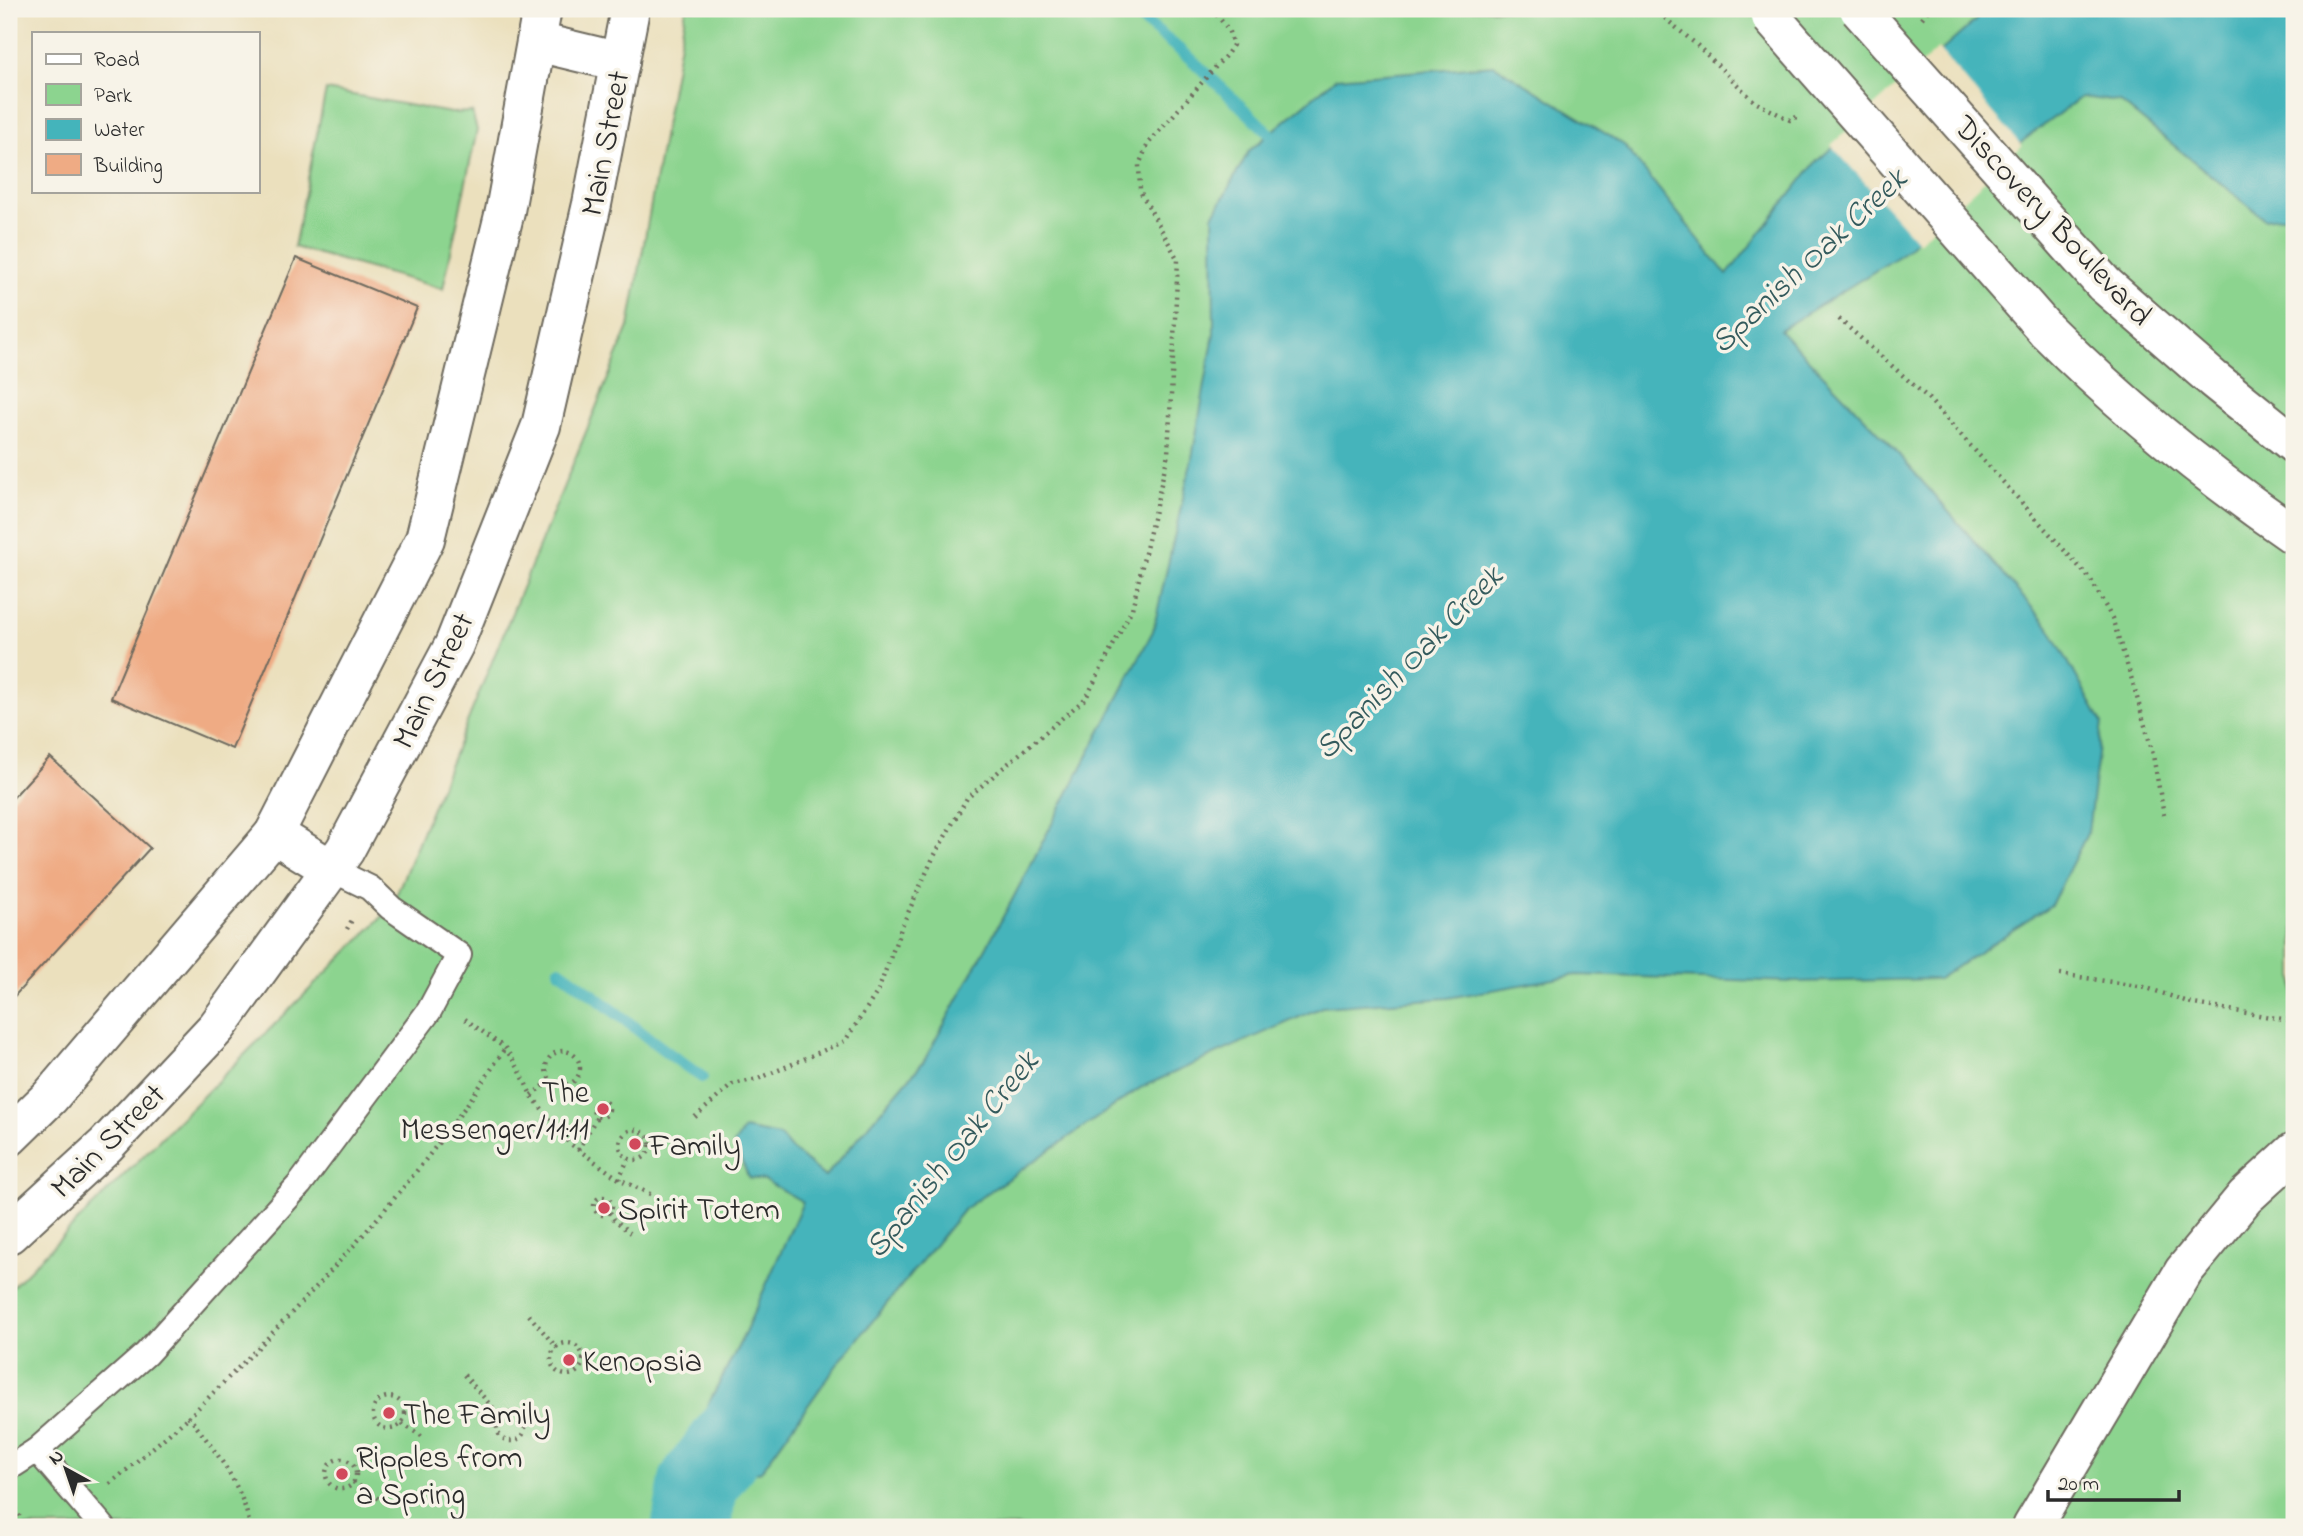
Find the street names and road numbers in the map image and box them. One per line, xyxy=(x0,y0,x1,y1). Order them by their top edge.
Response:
street label: Main Street xyxy=(570,67,645,220)
street label: Discovery Boulevard xyxy=(1940,106,2162,338)
street label: Main Street xyxy=(382,605,489,758)
street label: Main Street xyxy=(41,1074,178,1211)

